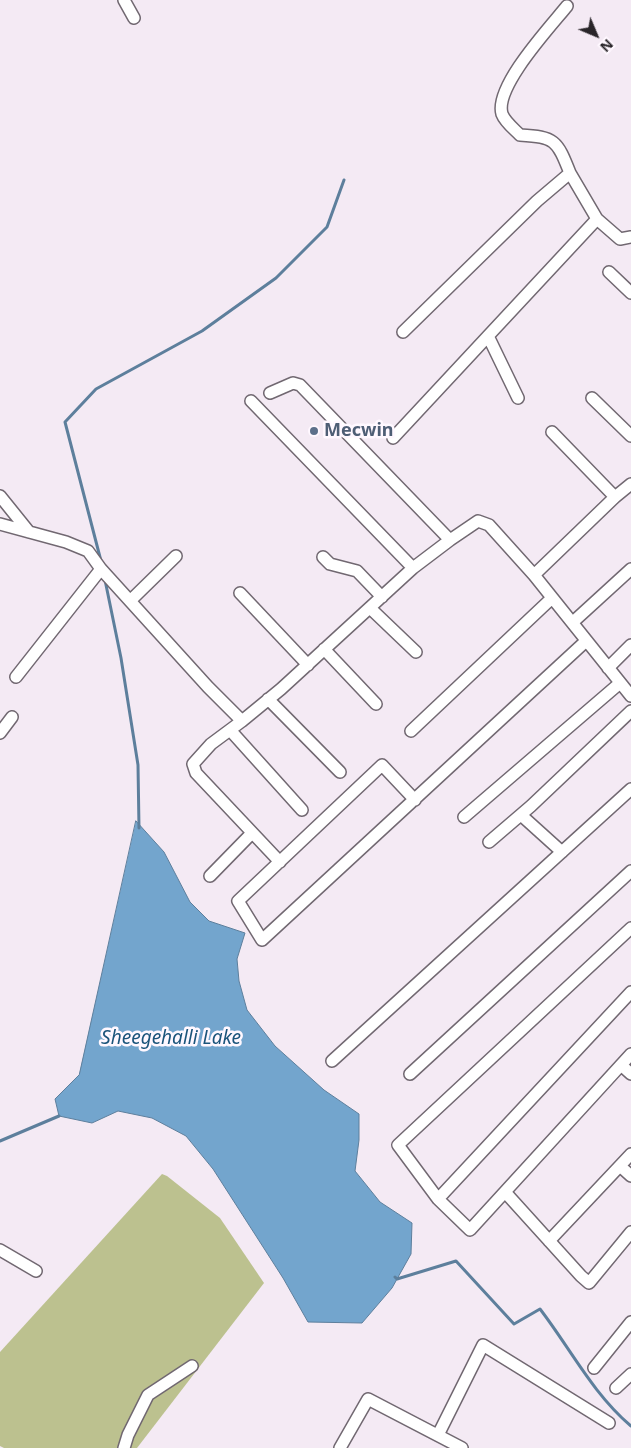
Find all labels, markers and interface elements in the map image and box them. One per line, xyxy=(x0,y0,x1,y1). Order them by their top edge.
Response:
north arrow xyxy=(571,10,621,60)
text: N xyxy=(596,35,618,57)
place label: Mecwin xyxy=(324,420,393,442)
marker: Mecwin xyxy=(308,425,320,437)
water label: Sheegehalli Lake xyxy=(101,1028,241,1050)

